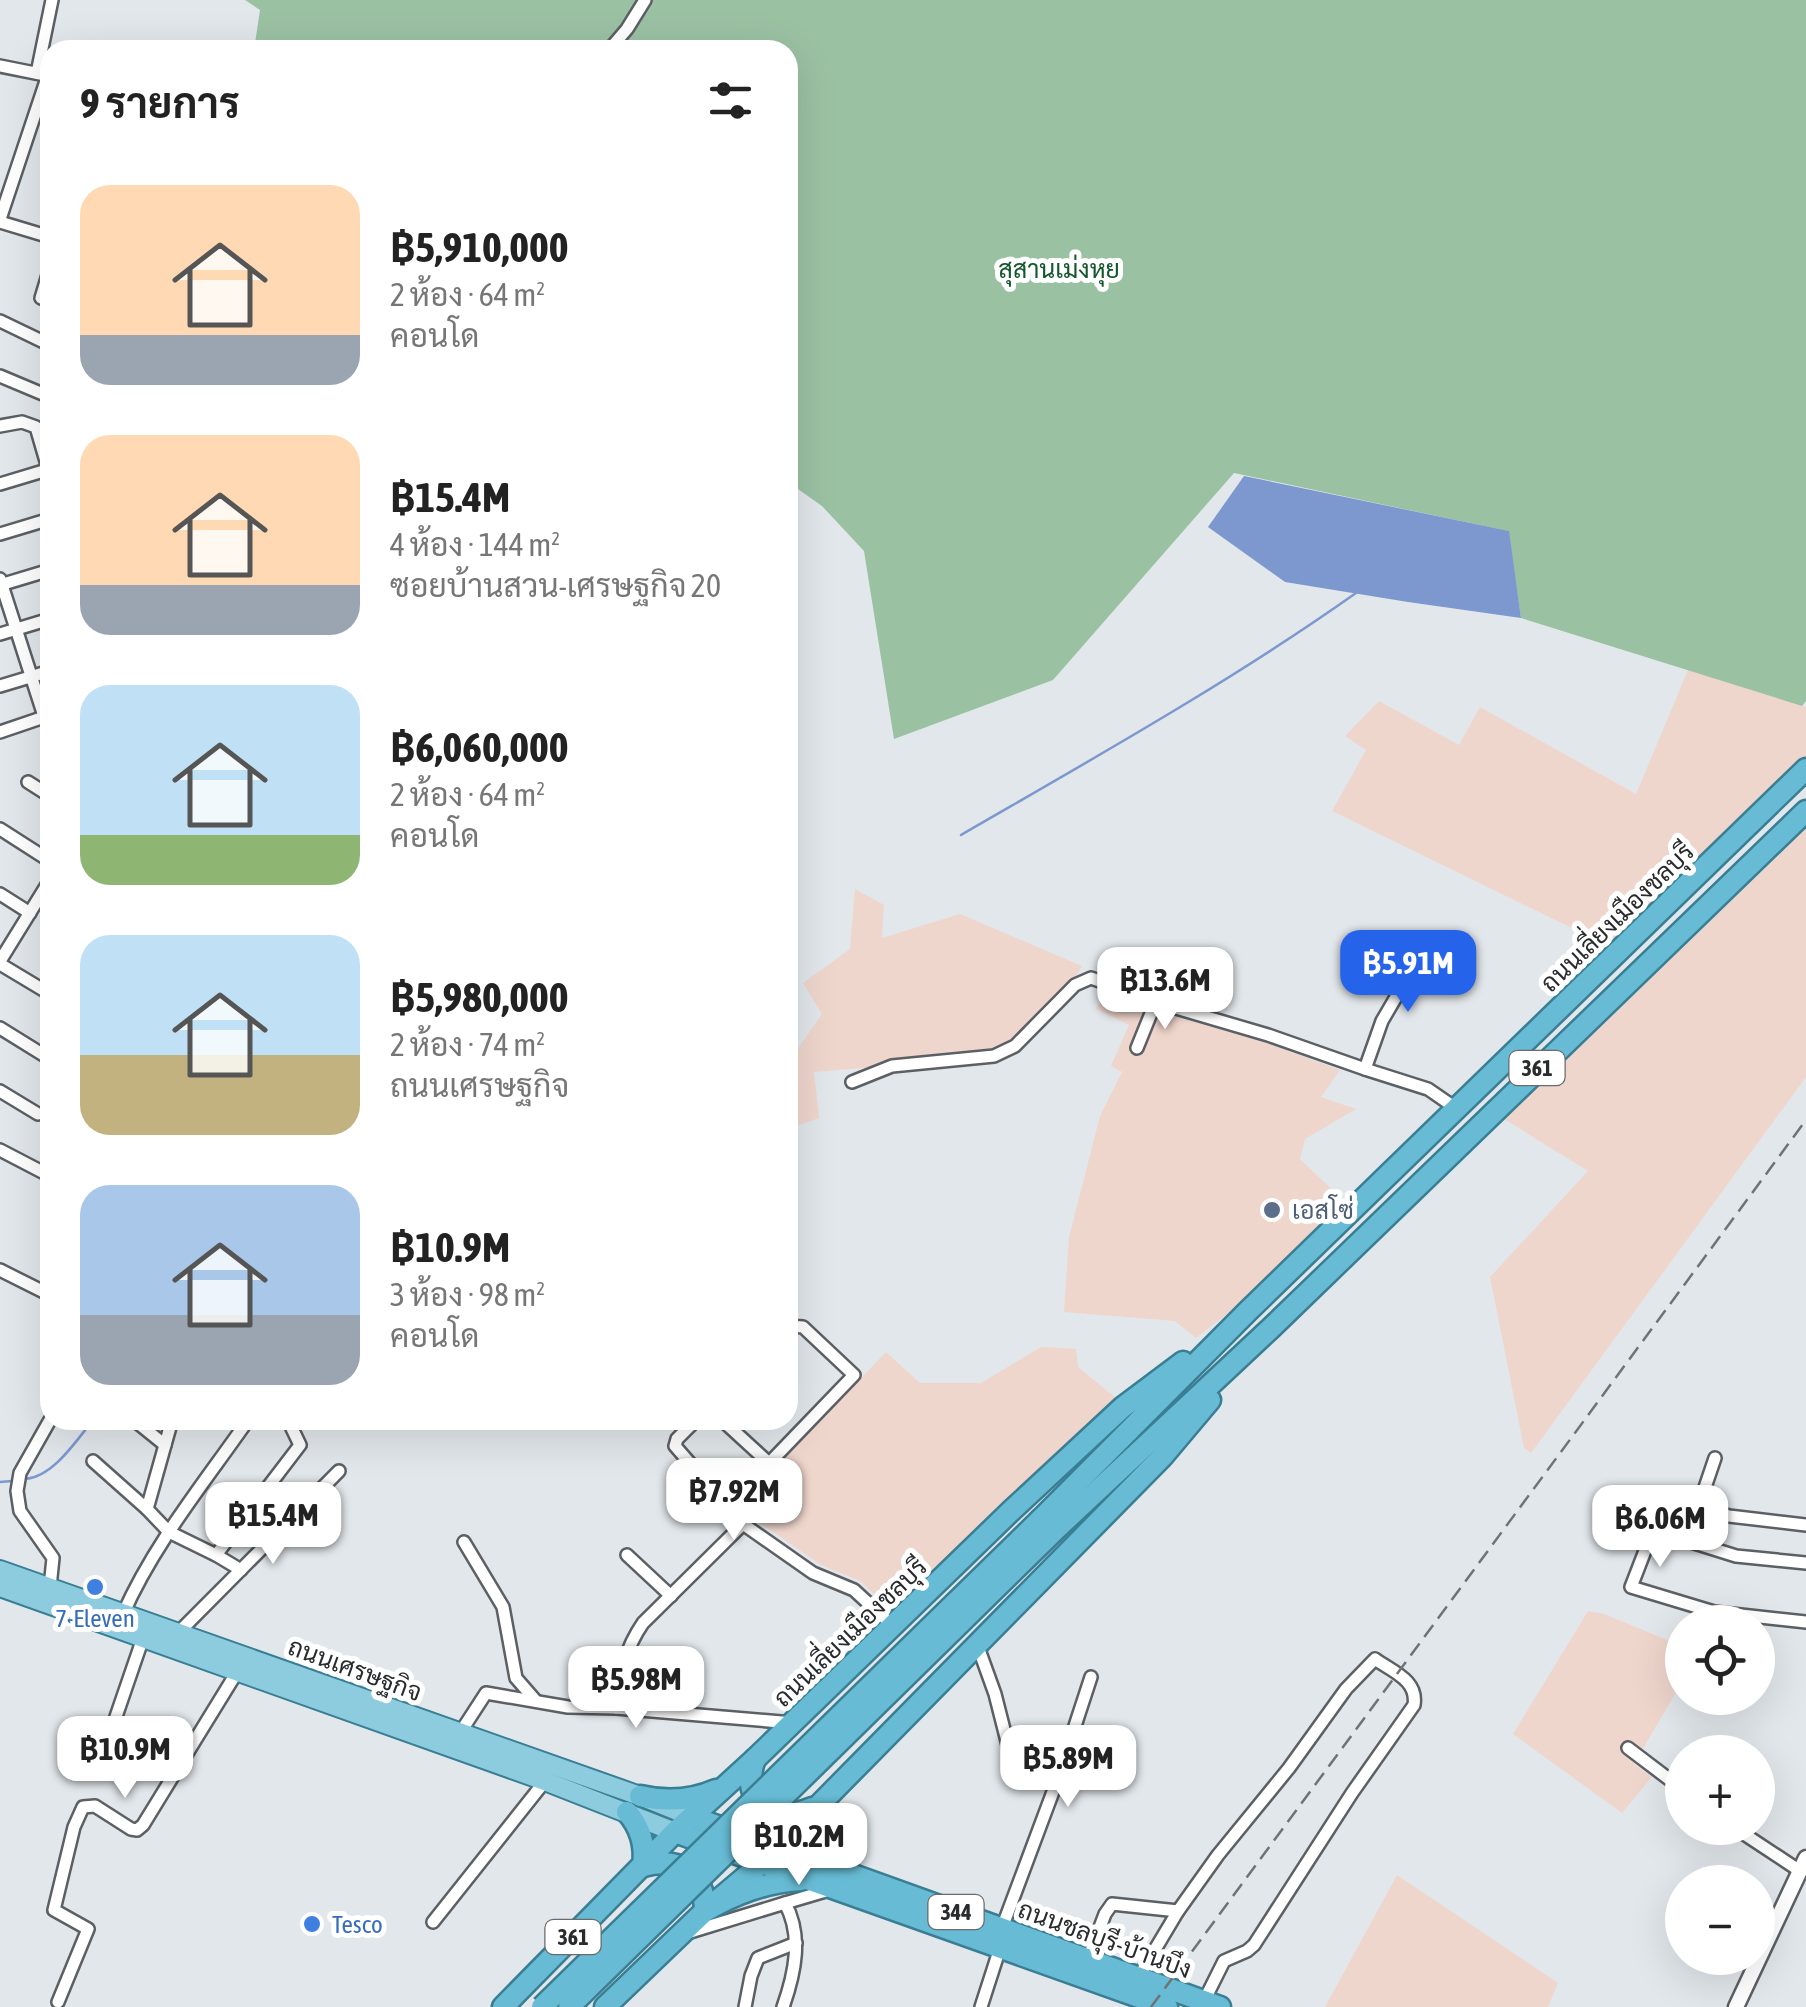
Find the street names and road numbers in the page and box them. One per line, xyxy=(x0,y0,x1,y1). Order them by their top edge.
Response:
street label: ถนนเลี่ยงเมืองชลบุรี xyxy=(1529,831,1702,1000)
road number: 361 xyxy=(1510,1051,1564,1085)
street label: ถนนเลี่ยงเมืองชลบุรี xyxy=(762,1546,935,1715)
street label: ถนนเศรษฐกิจ xyxy=(283,1631,426,1709)
street label: ถนนชลบุรี-บ้านบึง xyxy=(1013,1893,1196,1987)
road number: 344 xyxy=(928,1895,984,1929)
road number: 361 xyxy=(546,1920,600,1954)

